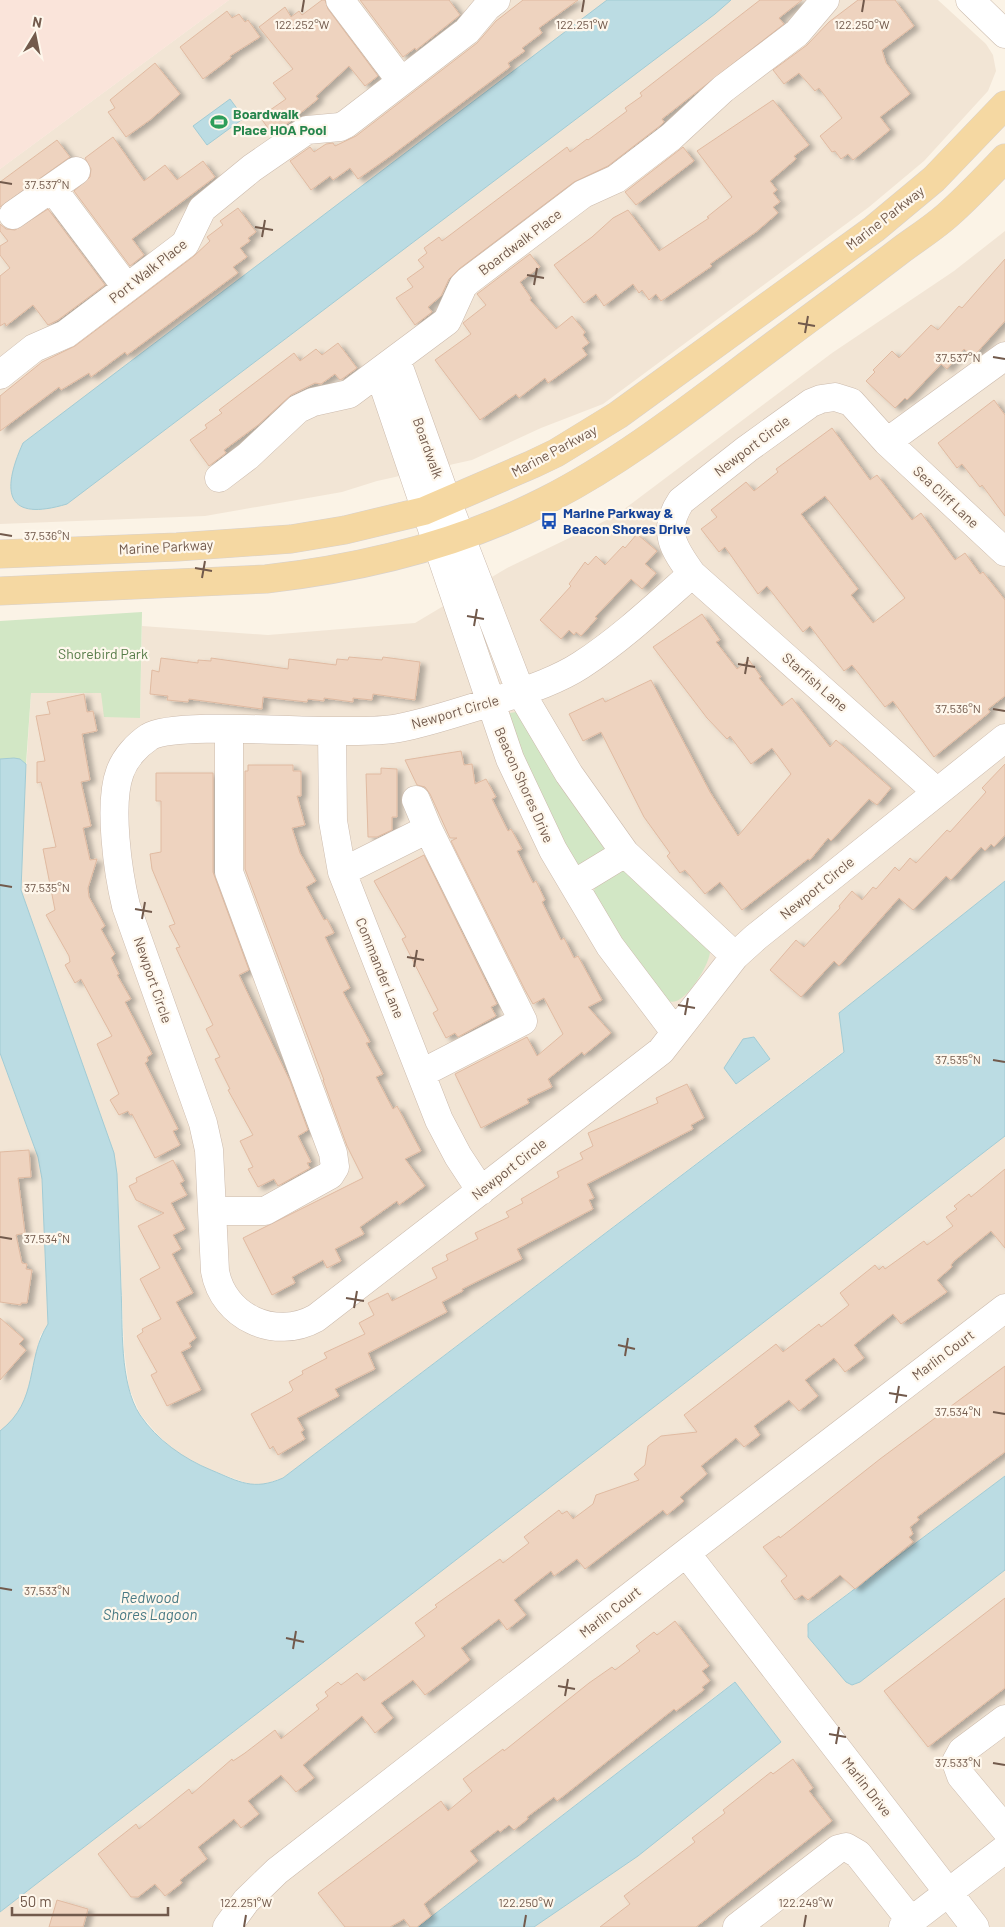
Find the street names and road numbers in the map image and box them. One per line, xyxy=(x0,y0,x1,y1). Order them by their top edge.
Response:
street label: Marine Parkway xyxy=(842,181,928,253)
street label: Boardwalk Place xyxy=(475,205,565,278)
street label: Port Walk Place xyxy=(105,235,190,306)
street label: Newport Circle xyxy=(711,412,793,480)
street label: Boardwalk xyxy=(410,415,447,481)
street label: Marine Parkway xyxy=(508,421,600,480)
street label: Sea Cliff Lane xyxy=(910,462,983,531)
street label: Marine Parkway xyxy=(118,536,214,557)
street label: Starfish Lane xyxy=(779,649,852,715)
street label: Newport Circle xyxy=(409,691,501,732)
street label: Beacon Shores Drive xyxy=(491,724,558,845)
street label: Newport Circle xyxy=(776,853,857,923)
street label: Commander Lane xyxy=(353,915,408,1021)
street label: Newport Circle xyxy=(131,934,176,1025)
street label: Newport Circle xyxy=(468,1134,550,1203)
street label: Marlin Court xyxy=(908,1326,977,1383)
street label: Marlin Court xyxy=(576,1582,644,1641)
street label: Marlin Drive xyxy=(839,1754,896,1820)

